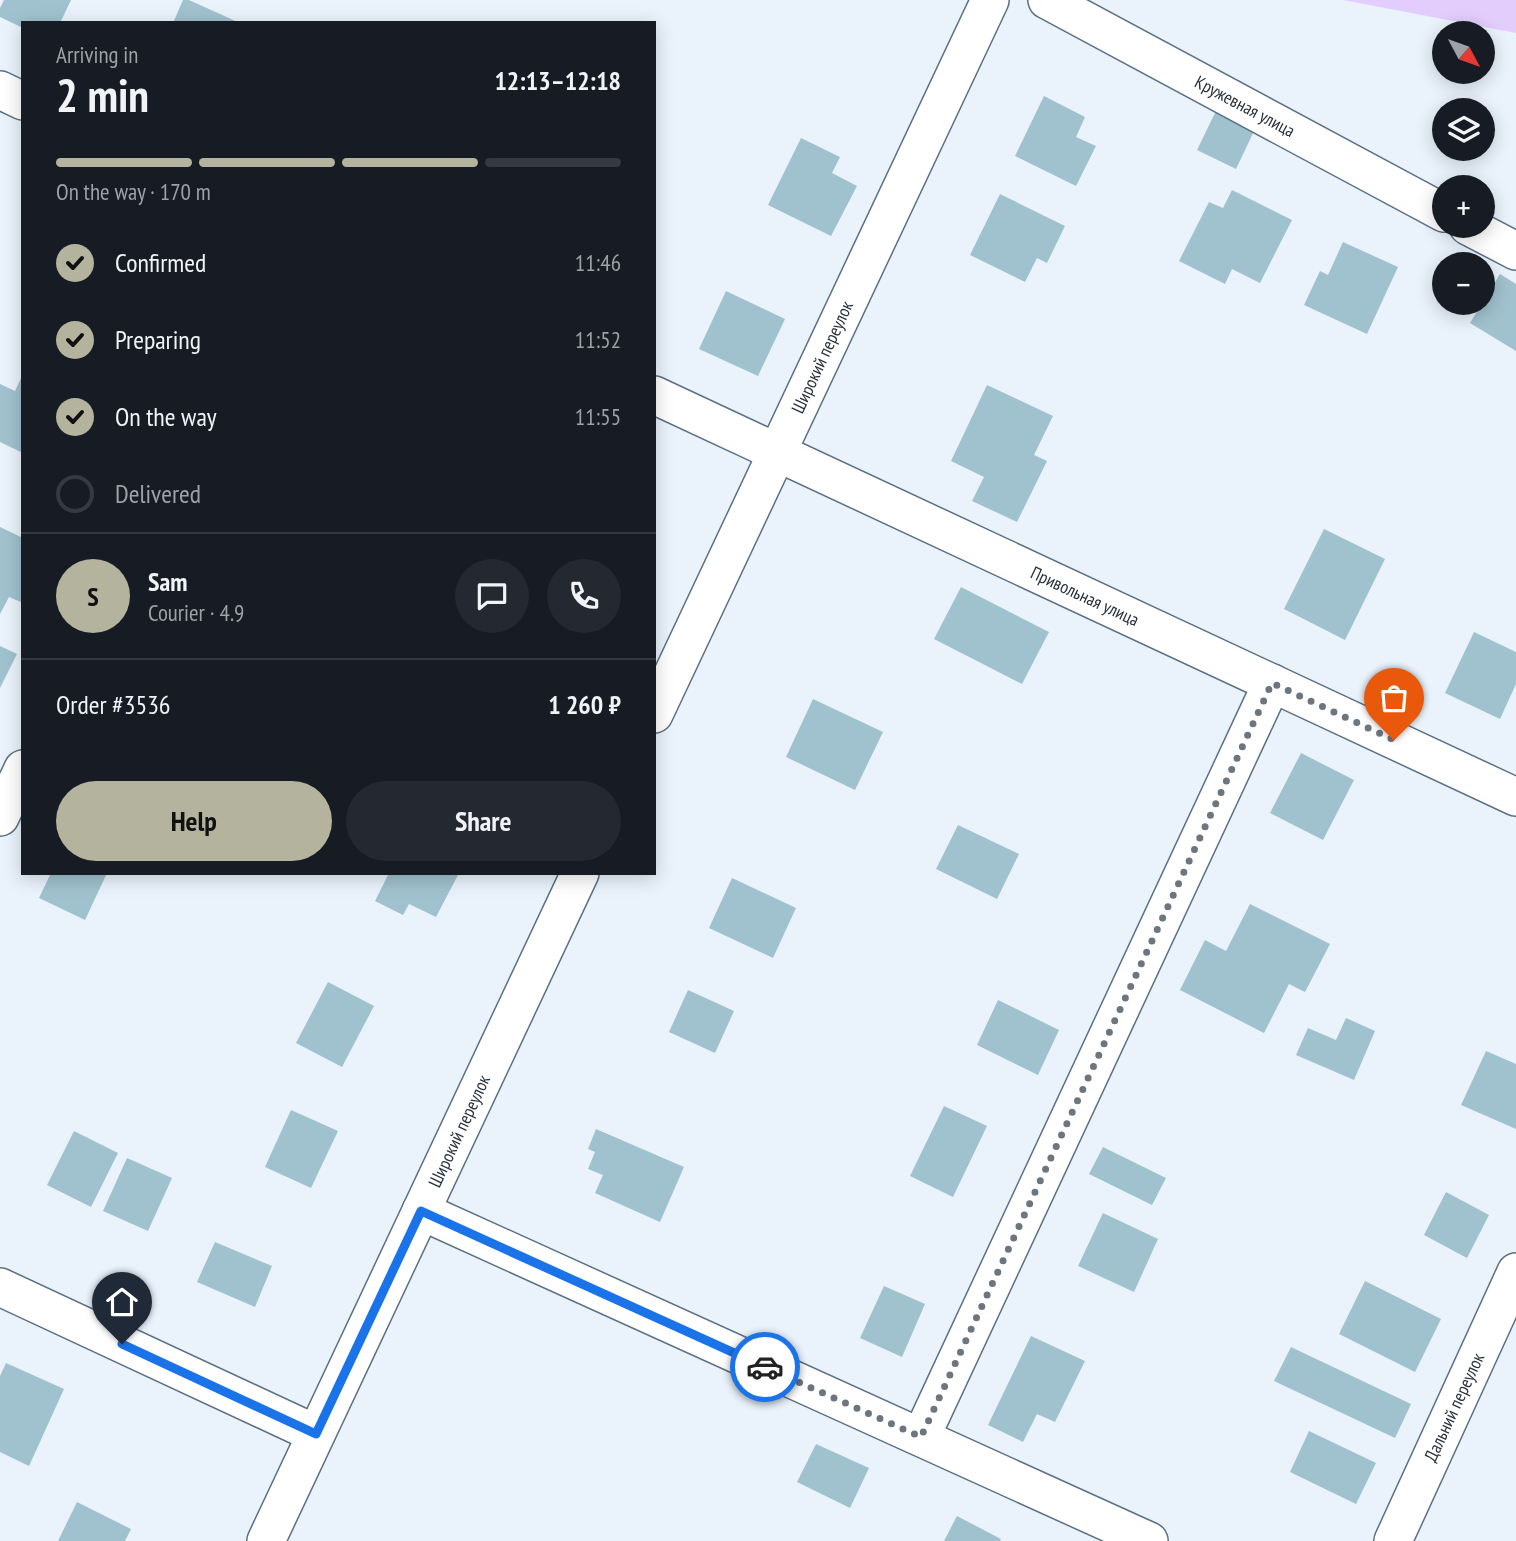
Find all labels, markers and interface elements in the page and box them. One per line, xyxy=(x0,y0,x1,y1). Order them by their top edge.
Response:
north arrow xyxy=(1432,21,1494,84)
map controls xyxy=(1432,21,1495,315)
text: Arriving in xyxy=(56,40,138,69)
text: 12:13–12:18 xyxy=(494,64,621,97)
text: 2 min xyxy=(56,65,149,125)
street label: Кружевная улица xyxy=(1191,70,1299,142)
button: layers xyxy=(1432,98,1495,161)
button: + xyxy=(1432,175,1495,238)
text: On the way · 170 m xyxy=(56,177,211,206)
icon: check xyxy=(56,244,94,282)
text: Confirmed xyxy=(115,246,206,279)
text: 11:46 xyxy=(575,248,621,277)
button: − xyxy=(1432,252,1495,315)
street label: Широкий переулок xyxy=(786,297,858,417)
icon: check xyxy=(56,321,94,359)
text: Preparing xyxy=(115,323,201,356)
text: 11:52 xyxy=(575,325,621,354)
icon: check xyxy=(56,398,94,436)
text: On the way xyxy=(115,400,217,433)
text: 11:55 xyxy=(575,402,621,431)
text: Delivered xyxy=(115,477,201,510)
button: chat xyxy=(455,559,529,633)
button: phone xyxy=(547,559,621,633)
street label: Привольная улица xyxy=(1027,561,1143,631)
text: Sam xyxy=(148,565,187,598)
text: S xyxy=(87,580,99,613)
text: Courier · 4.9 xyxy=(148,598,244,627)
pin xyxy=(1364,668,1424,740)
icon: bag xyxy=(1375,679,1413,717)
text: Order #3536 xyxy=(56,688,171,721)
text: 1 260 ₽ xyxy=(548,688,621,721)
button: Help xyxy=(56,781,332,861)
button: Share xyxy=(346,781,621,861)
street label: Широкий переулок xyxy=(423,1071,495,1191)
pin xyxy=(92,1272,152,1344)
icon: home xyxy=(103,1283,141,1321)
courier xyxy=(730,1332,800,1402)
icon: car xyxy=(746,1348,784,1386)
street label: Дальний переулок xyxy=(1419,1349,1489,1465)

